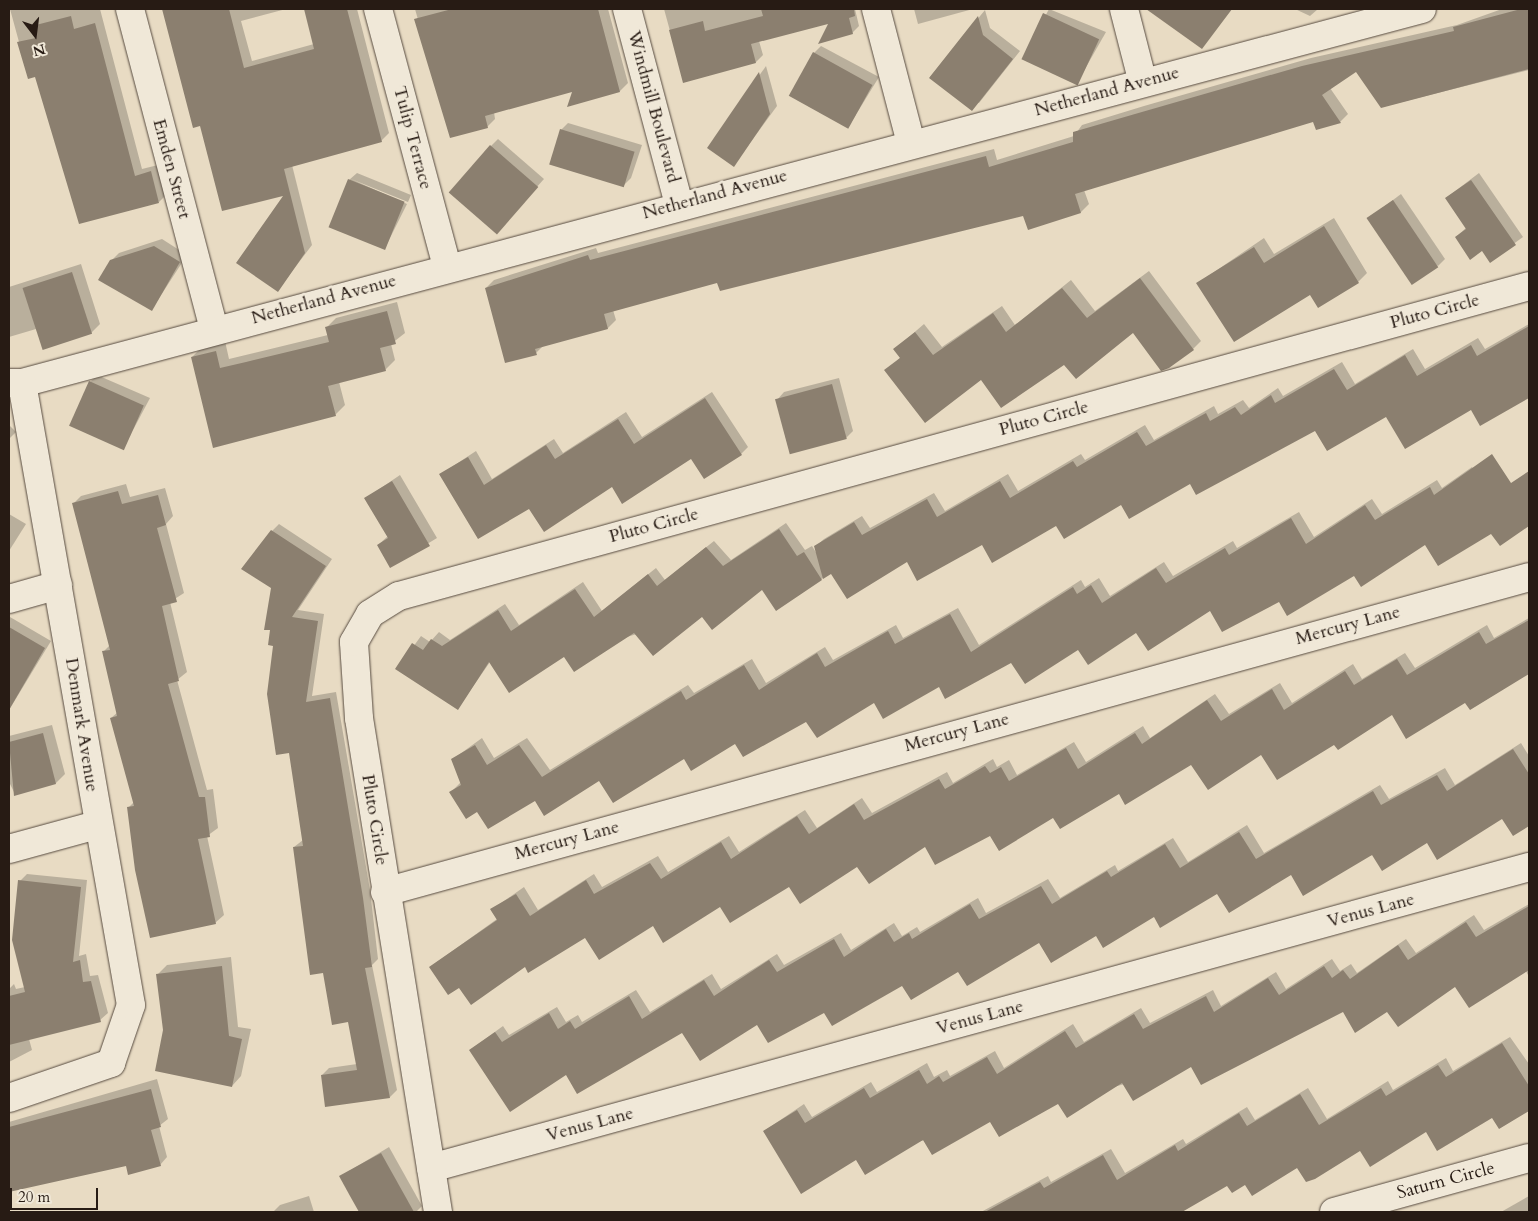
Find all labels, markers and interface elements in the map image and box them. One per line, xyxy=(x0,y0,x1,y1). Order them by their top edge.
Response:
north arrow xyxy=(10,10,60,60)
street label: Windmill Boulevard xyxy=(622,29,684,185)
text: N xyxy=(31,39,47,61)
street label: Netherland Avenue xyxy=(1032,62,1182,122)
street label: Tulip Terrace xyxy=(388,84,436,192)
street label: Emden Street xyxy=(147,117,195,221)
street label: Netherland Avenue xyxy=(640,165,790,225)
street label: Netherland Avenue xyxy=(249,270,399,330)
street label: Pluto Circle xyxy=(1388,290,1482,334)
street label: Pluto Circle xyxy=(997,397,1091,441)
street label: Pluto Circle xyxy=(607,504,701,548)
street label: Mercury Lane xyxy=(1293,602,1403,650)
street label: Denmark Avenue xyxy=(60,656,102,794)
street label: Mercury Lane xyxy=(902,709,1012,757)
street label: Pluto Circle xyxy=(356,773,392,867)
street label: Mercury Lane xyxy=(512,817,622,865)
street label: Venus Lane xyxy=(1325,889,1417,933)
street label: Venus Lane xyxy=(934,996,1026,1040)
street label: Venus Lane xyxy=(544,1103,636,1147)
street label: Saturn Circle xyxy=(1395,1158,1497,1204)
scale bar xyxy=(12,1178,100,1210)
text: 20 m xyxy=(18,1187,50,1207)

